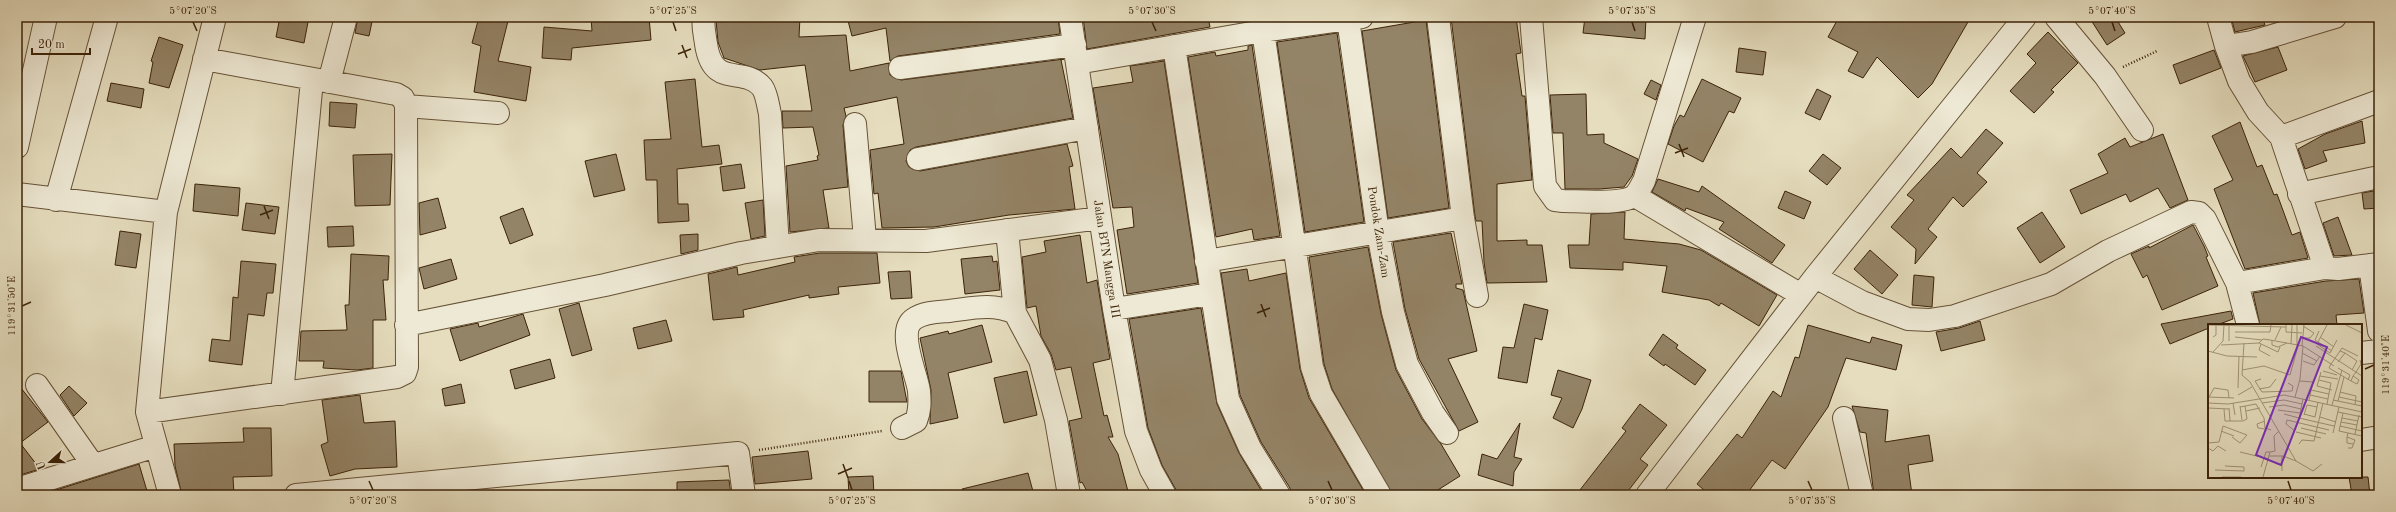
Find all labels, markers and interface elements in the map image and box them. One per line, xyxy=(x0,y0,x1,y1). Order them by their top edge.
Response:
text: 5°07'20"S xyxy=(169,6,217,16)
text: 5°07'25"S xyxy=(649,6,697,16)
text: 5°07'30"S xyxy=(1128,6,1176,16)
text: 5°07'35"S xyxy=(1608,6,1656,16)
text: 5°07'40"S xyxy=(2088,6,2136,16)
scale bar xyxy=(32,30,90,56)
text: 20 m xyxy=(38,39,65,51)
street label: Pondok Zam-Zam xyxy=(1365,185,1391,279)
street label: Jalan BTN Mangga III xyxy=(1091,199,1121,320)
text: 119°31'50"E xyxy=(7,276,17,336)
inset map xyxy=(2208,324,2362,478)
text: 119°31'40"E xyxy=(2381,335,2391,395)
north arrow xyxy=(30,442,70,482)
text: U xyxy=(35,459,49,471)
text: 5°07'20"S xyxy=(349,496,397,506)
text: 5°07'25"S xyxy=(828,496,876,506)
text: 5°07'30"S xyxy=(1308,496,1356,506)
text: 5°07'35"S xyxy=(1788,496,1836,506)
text: 5°07'40"S xyxy=(2267,496,2315,506)

